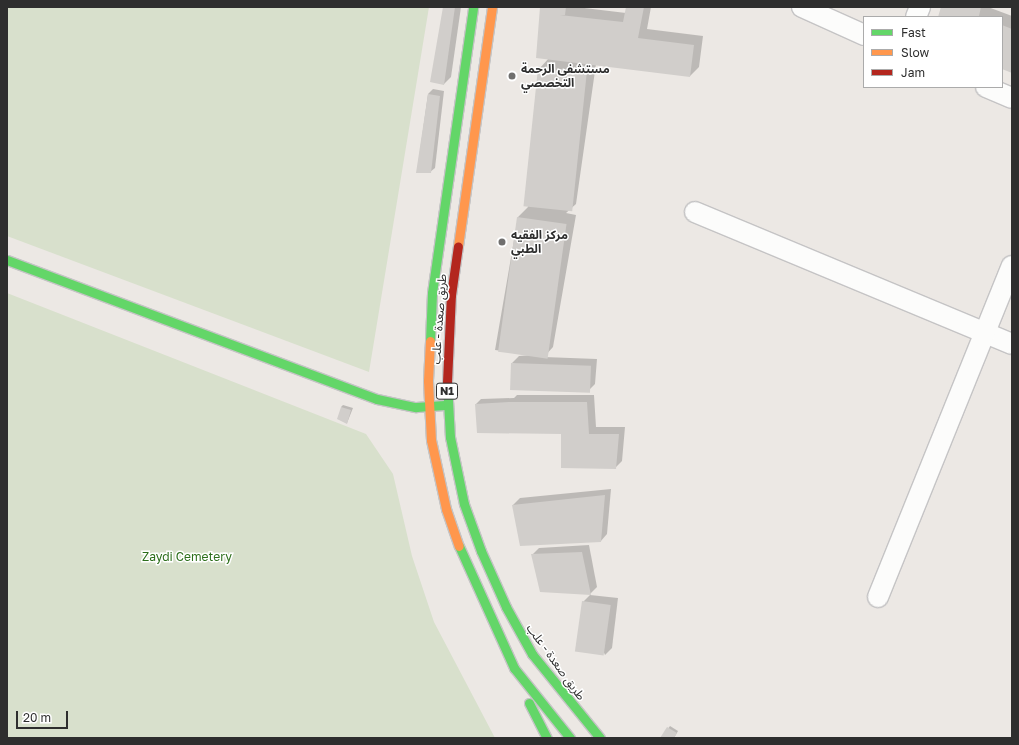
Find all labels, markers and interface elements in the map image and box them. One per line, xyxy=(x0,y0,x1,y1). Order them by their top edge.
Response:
legend xyxy=(863,16,1003,88)
text: Fast xyxy=(901,25,926,40)
text: Slow xyxy=(901,45,929,60)
place label: مستشفى الرحمة التخصصي xyxy=(521,62,610,90)
text: Jam xyxy=(901,65,925,80)
marker: مستشفى الرحمة التخصصي xyxy=(506,70,518,82)
place label: مركز الفقيه الطبي xyxy=(511,228,568,256)
marker: مركز الفقيه الطبي xyxy=(496,236,508,248)
street label: طريق صعدة - علب xyxy=(429,273,449,365)
road number: N1 xyxy=(435,382,459,400)
park label: Zaydi Cemetery xyxy=(142,550,232,564)
street label: طريق صعدة - علب xyxy=(524,621,588,703)
scale bar xyxy=(18,703,70,729)
text: 20 m xyxy=(23,710,51,725)

